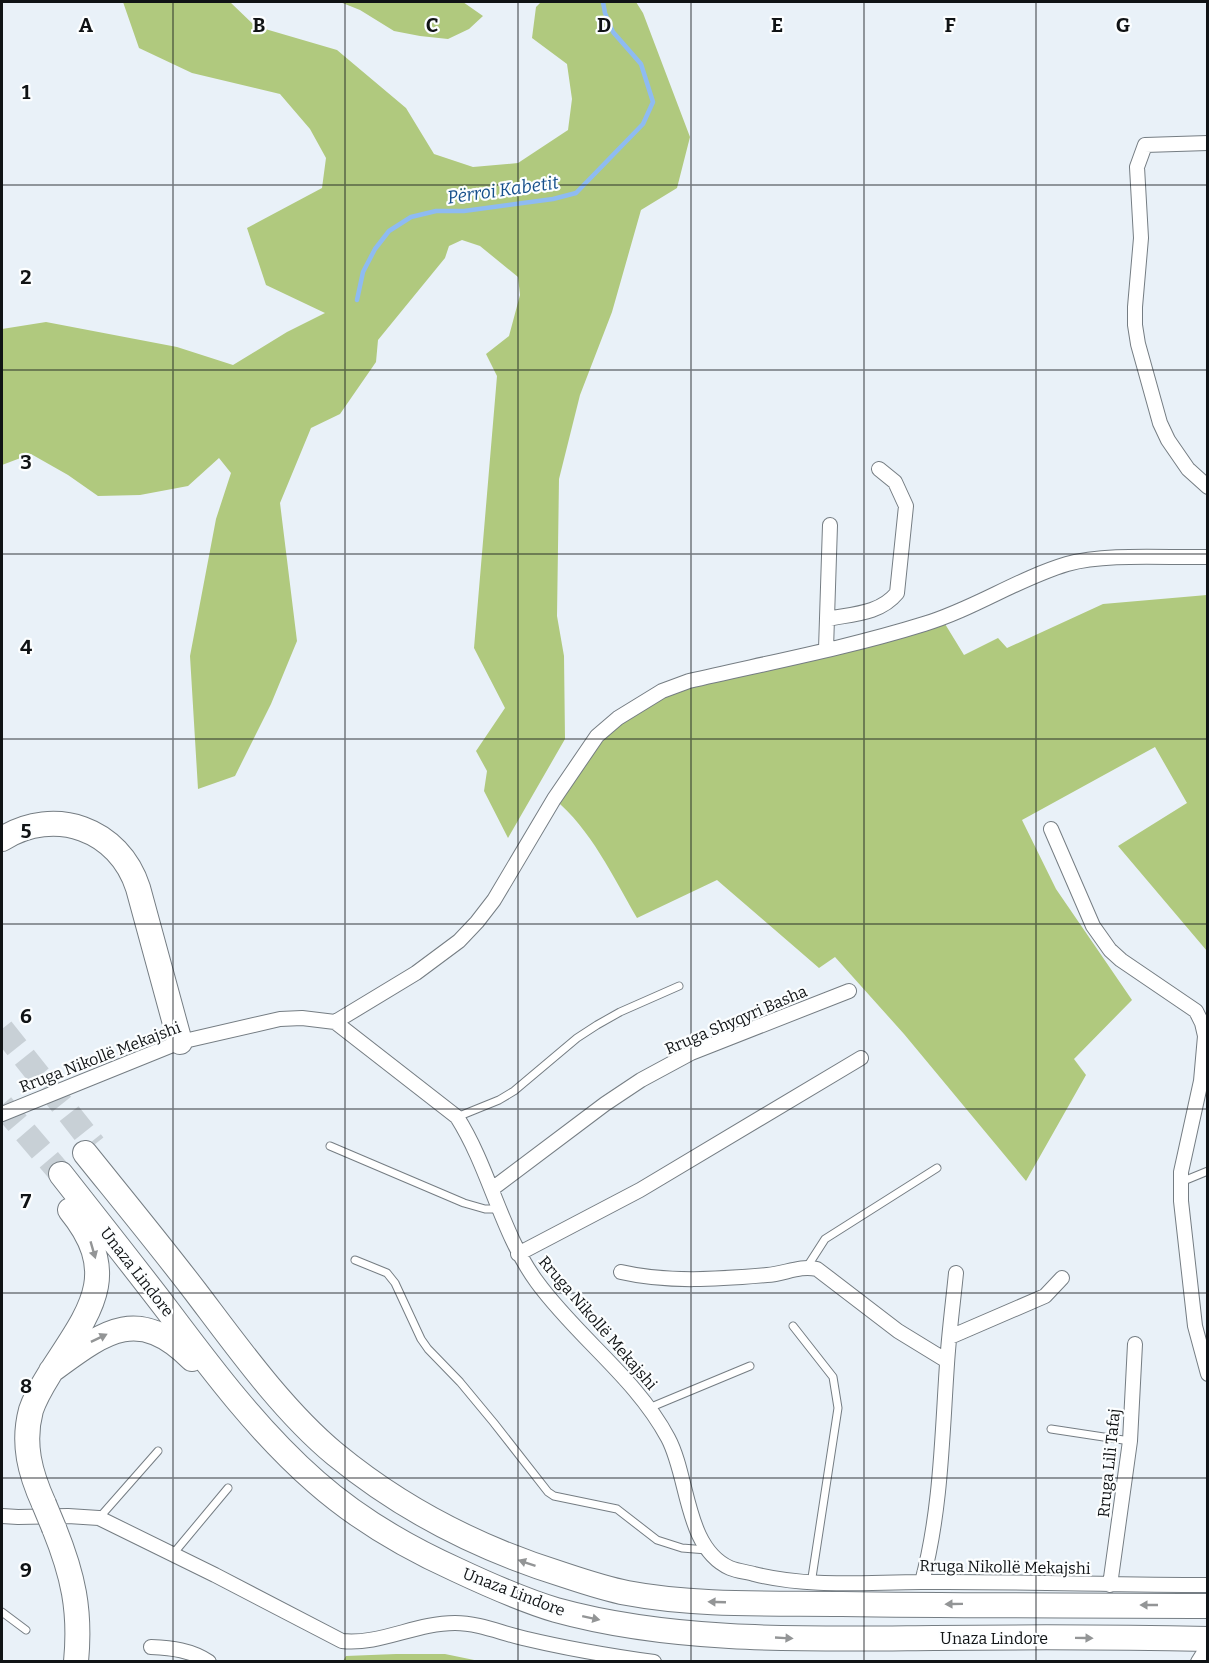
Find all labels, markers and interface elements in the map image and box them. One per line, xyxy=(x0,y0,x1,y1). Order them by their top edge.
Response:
text: A xyxy=(79,13,94,37)
text: B xyxy=(253,13,266,37)
text: C xyxy=(426,13,438,37)
text: D xyxy=(597,13,611,37)
text: E xyxy=(771,13,783,37)
text: F xyxy=(944,13,956,37)
text: G xyxy=(1116,13,1130,37)
text: 1 xyxy=(22,80,31,104)
water label: Përroi Kabetit xyxy=(446,171,561,209)
text: 2 xyxy=(20,265,32,289)
text: 3 xyxy=(20,450,32,474)
text: 4 xyxy=(20,635,32,659)
text: 5 xyxy=(21,819,32,843)
street label: Rruga Shyqyri Basha xyxy=(662,981,810,1059)
text: 6 xyxy=(20,1004,32,1028)
street label: Rruga Nikollë Mekajshi xyxy=(17,1017,183,1097)
text: 7 xyxy=(21,1189,32,1213)
street label: Unaza Lindore xyxy=(96,1224,178,1320)
one-way arrow xyxy=(89,1241,98,1259)
street label: Rruga Nikollë Mekajshi xyxy=(535,1252,661,1394)
one-way arrow xyxy=(91,1333,108,1342)
text: 8 xyxy=(20,1374,32,1398)
street label: Rruga Lili Tafaj xyxy=(1094,1407,1124,1519)
street label: Rruga Nikollë Mekajshi xyxy=(919,1556,1091,1578)
one-way arrow xyxy=(518,1557,536,1567)
text: 9 xyxy=(20,1558,32,1582)
street label: Unaza Lindore xyxy=(460,1564,568,1620)
one-way arrow xyxy=(708,1597,727,1606)
one-way arrow xyxy=(945,1599,964,1609)
one-way arrow xyxy=(1140,1600,1159,1610)
one-way arrow xyxy=(581,1613,600,1623)
street label: Unaza Lindore xyxy=(940,1629,1048,1648)
one-way arrow xyxy=(775,1633,794,1642)
one-way arrow xyxy=(1075,1633,1094,1643)

